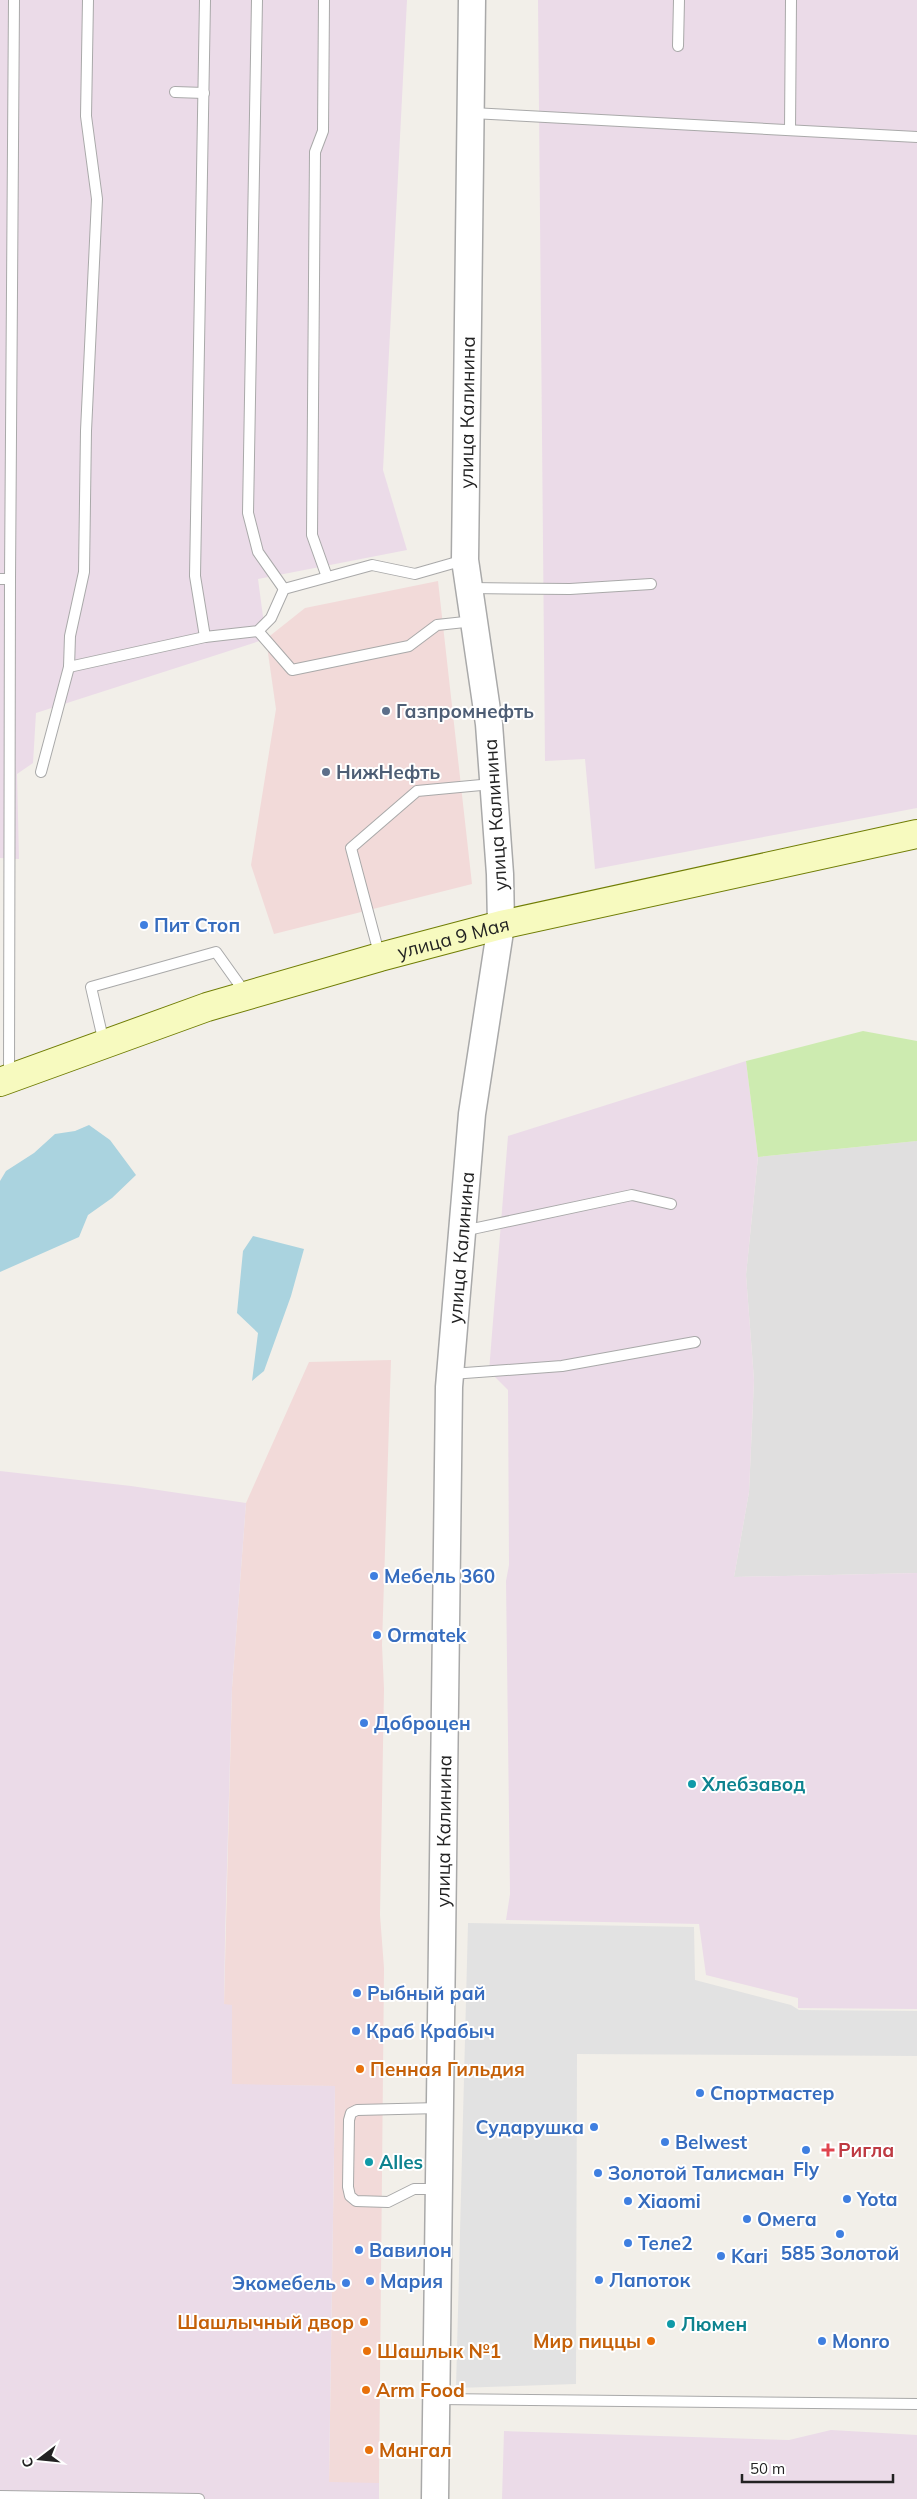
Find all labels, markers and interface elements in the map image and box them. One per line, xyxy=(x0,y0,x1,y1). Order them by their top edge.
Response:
street label: улица Калинина xyxy=(454,336,480,489)
place label: Газпромнефть xyxy=(396,699,534,723)
marker: Газпромнефть xyxy=(380,705,392,717)
street label: улица Калинина xyxy=(478,738,512,892)
place label: НижНефть xyxy=(336,760,440,784)
marker: НижНефть xyxy=(320,766,332,778)
street label: улица 9 Мая xyxy=(395,912,512,964)
place label: Пит Стоп xyxy=(154,913,240,937)
marker: Пит Стоп xyxy=(138,919,150,931)
street label: улица Калинина xyxy=(442,1171,479,1325)
place label: Мебель 360 xyxy=(384,1564,495,1588)
marker: Мебель 360 xyxy=(368,1570,380,1582)
place label: Ormatek xyxy=(387,1623,467,1647)
marker: Ormatek xyxy=(371,1629,383,1641)
place label: Доброцен xyxy=(374,1711,471,1735)
marker: Доброцен xyxy=(358,1717,370,1729)
street label: улица Калинина xyxy=(430,1755,456,1907)
place label: Хлебзавод xyxy=(701,1772,805,1796)
marker: Хлебзавод xyxy=(686,1778,698,1790)
place label: Рыбный рай xyxy=(367,1981,485,2005)
marker: Рыбный рай xyxy=(351,1987,363,1999)
place label: Краб Крабыч xyxy=(366,2019,495,2043)
marker: Краб Крабыч xyxy=(350,2025,362,2037)
place label: Пенная Гильдия xyxy=(370,2057,525,2081)
marker: Пенная Гильдия xyxy=(354,2063,366,2075)
place label: Спортмастер xyxy=(710,2081,834,2105)
marker: Спортмастер xyxy=(694,2087,706,2099)
place label: Сударушка xyxy=(475,2115,584,2139)
marker: Сударушка xyxy=(588,2121,600,2133)
place label: Belwest xyxy=(675,2130,747,2154)
marker: Belwest xyxy=(659,2136,671,2148)
place label: Ригла xyxy=(838,2138,894,2162)
marker: Fly xyxy=(800,2144,812,2156)
marker: Ригла xyxy=(822,2144,834,2156)
place label: Alles xyxy=(379,2150,423,2174)
marker: Alles xyxy=(363,2156,375,2168)
place label: Fly xyxy=(793,2157,820,2181)
place label: Золотой Талисман xyxy=(608,2161,785,2185)
marker: Золотой Талисман xyxy=(592,2167,604,2179)
place label: Yota xyxy=(856,2187,898,2211)
place label: Xiaomi xyxy=(637,2189,701,2213)
marker: Yota xyxy=(841,2193,853,2205)
marker: Xiaomi xyxy=(622,2195,634,2207)
place label: Омега xyxy=(757,2207,817,2231)
marker: Омега xyxy=(741,2213,753,2225)
marker: 585 Золотой xyxy=(834,2228,846,2240)
place label: Теле2 xyxy=(638,2231,693,2255)
marker: Теле2 xyxy=(622,2237,634,2249)
place label: Вавилон xyxy=(369,2238,452,2262)
place label: 585 Золотой xyxy=(781,2241,899,2265)
marker: Вавилон xyxy=(353,2244,365,2256)
place label: Kari xyxy=(731,2244,768,2268)
marker: Kari xyxy=(715,2250,727,2262)
place label: Лапоток xyxy=(609,2268,691,2292)
place label: Мария xyxy=(380,2269,443,2293)
place label: Экомебель xyxy=(232,2271,336,2295)
marker: Лапоток xyxy=(593,2274,605,2286)
marker: Мария xyxy=(364,2275,376,2287)
marker: Экомебель xyxy=(340,2277,352,2289)
place label: Шашлычный двор xyxy=(177,2310,354,2334)
place label: Люмен xyxy=(681,2312,747,2336)
marker: Шашлычный двор xyxy=(358,2316,370,2328)
marker: Люмен xyxy=(665,2318,677,2330)
place label: Мир пиццы xyxy=(533,2329,641,2353)
place label: Monro xyxy=(832,2329,890,2353)
marker: Мир пиццы xyxy=(645,2335,657,2347)
marker: Monro xyxy=(816,2335,828,2347)
place label: Шашлык №1 xyxy=(377,2339,501,2363)
marker: Шашлык №1 xyxy=(361,2345,373,2357)
place label: Arm Food xyxy=(376,2378,465,2402)
marker: Arm Food xyxy=(360,2384,372,2396)
north arrow xyxy=(15,2434,65,2484)
place label: Мангал xyxy=(379,2438,452,2462)
marker: Мангал xyxy=(363,2444,375,2456)
scale bar xyxy=(742,2452,893,2484)
text: С xyxy=(18,2455,37,2470)
text: 50 m xyxy=(750,2459,785,2478)

